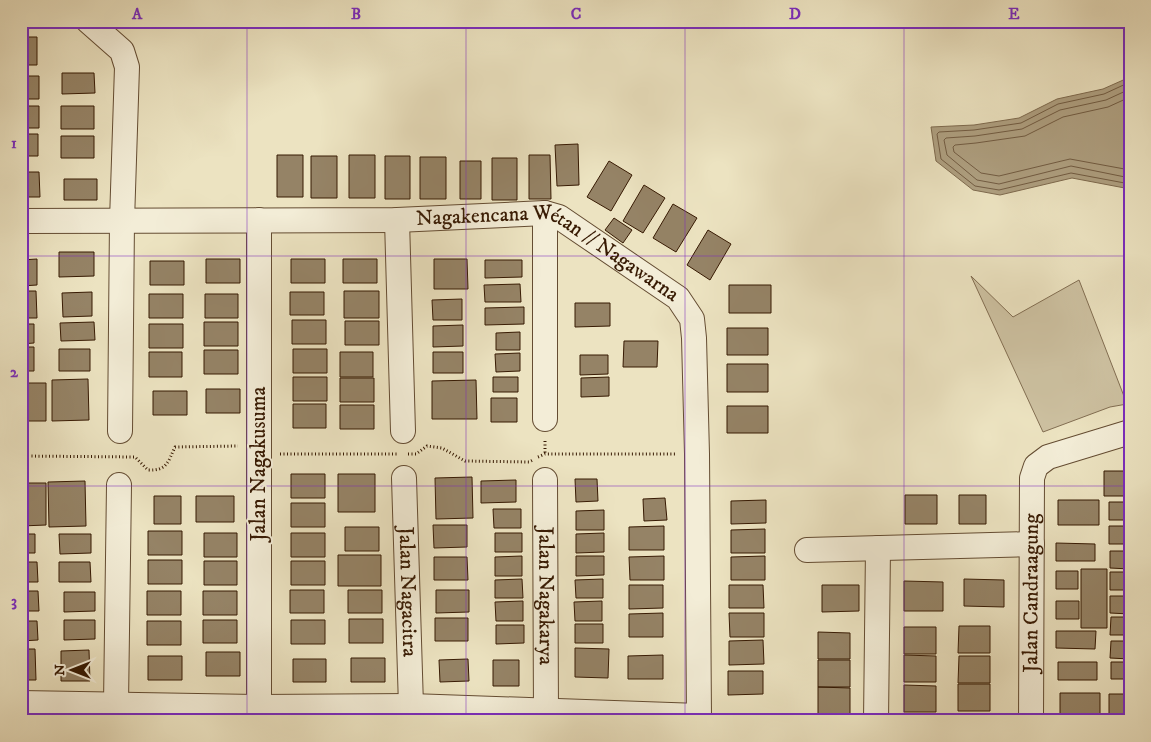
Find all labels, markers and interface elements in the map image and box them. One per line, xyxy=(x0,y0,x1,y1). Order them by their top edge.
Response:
text: A xyxy=(131,4,143,24)
text: B xyxy=(351,4,361,24)
text: C xyxy=(571,4,581,24)
text: D xyxy=(789,4,801,24)
text: E xyxy=(1008,4,1020,24)
text: 1 xyxy=(11,133,17,153)
street label: Nagakencana Wétan // Nagawarna xyxy=(415,200,684,308)
text: 2 xyxy=(10,362,19,382)
street label: Jalan Nagakusuma xyxy=(246,387,272,543)
street label: Jalan Candraagung xyxy=(1018,513,1045,675)
street label: Jalan Nagacitra xyxy=(392,524,422,658)
street label: Jalan Nagakarya xyxy=(532,525,559,665)
text: 3 xyxy=(11,591,17,611)
north arrow xyxy=(48,644,98,694)
text: N xyxy=(51,664,69,676)

